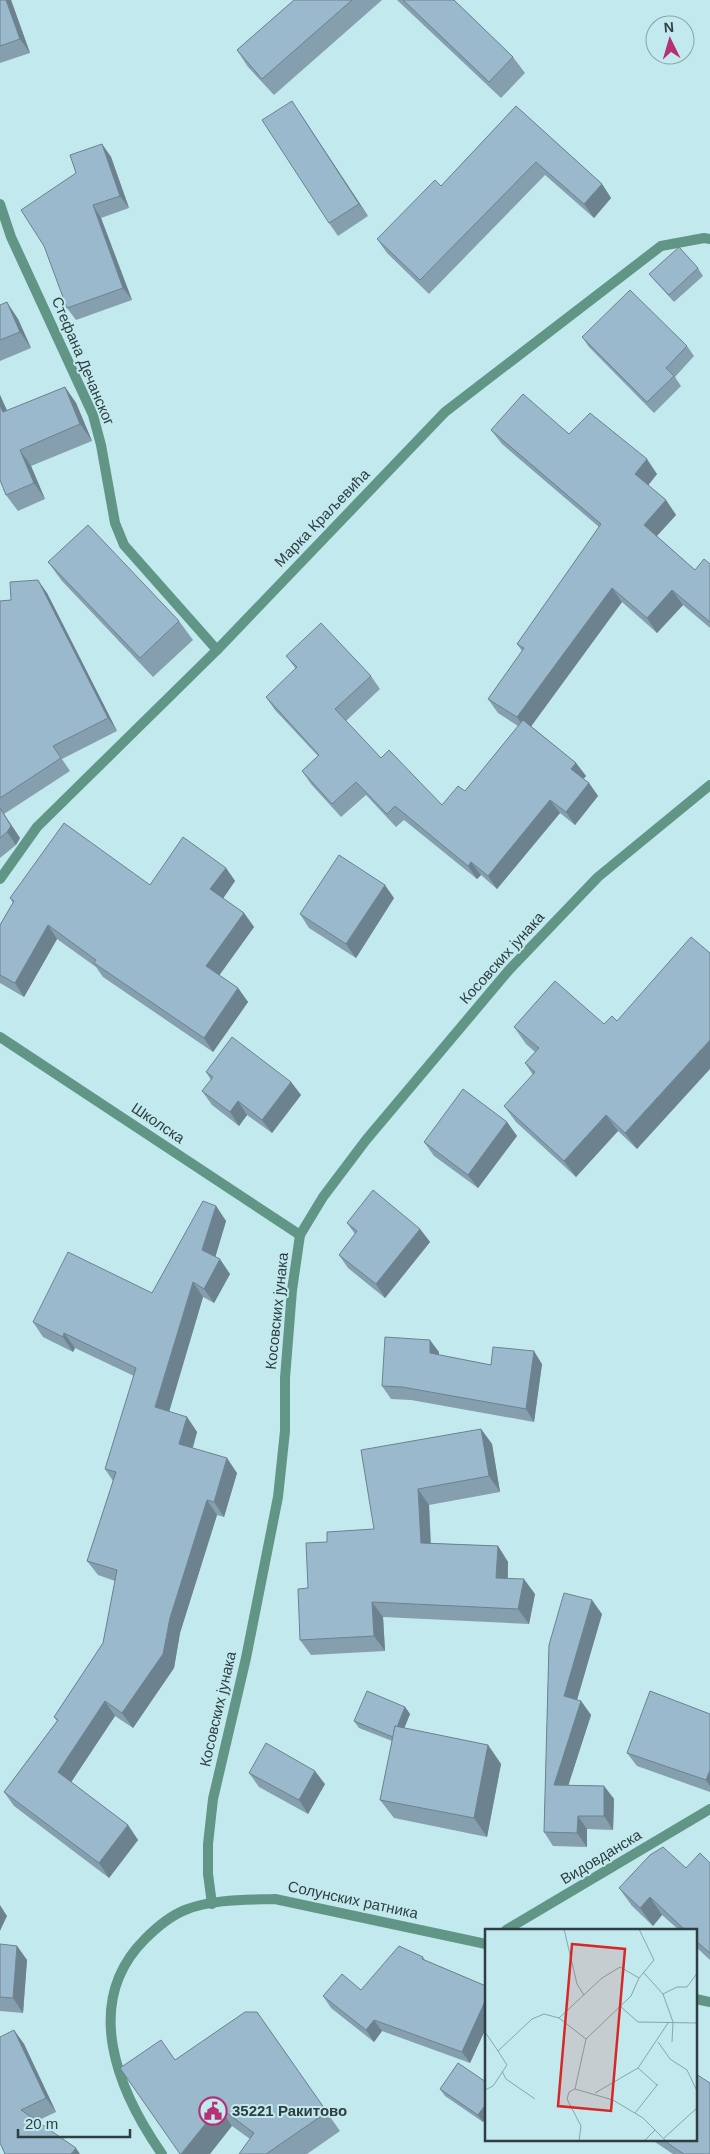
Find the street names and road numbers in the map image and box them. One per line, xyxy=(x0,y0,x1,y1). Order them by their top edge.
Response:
street label: Стефана Дечанског xyxy=(49,294,118,428)
street label: Марка Краљевића xyxy=(271,465,373,570)
street label: Косовских јунака xyxy=(456,908,548,1007)
street label: Школска xyxy=(129,1099,188,1147)
street label: Косовских јунака xyxy=(262,1251,291,1370)
street label: Косовских јунака xyxy=(196,1649,239,1768)
street label: Видовданска xyxy=(557,1825,645,1887)
street label: Солунских ратника xyxy=(286,1877,420,1922)

